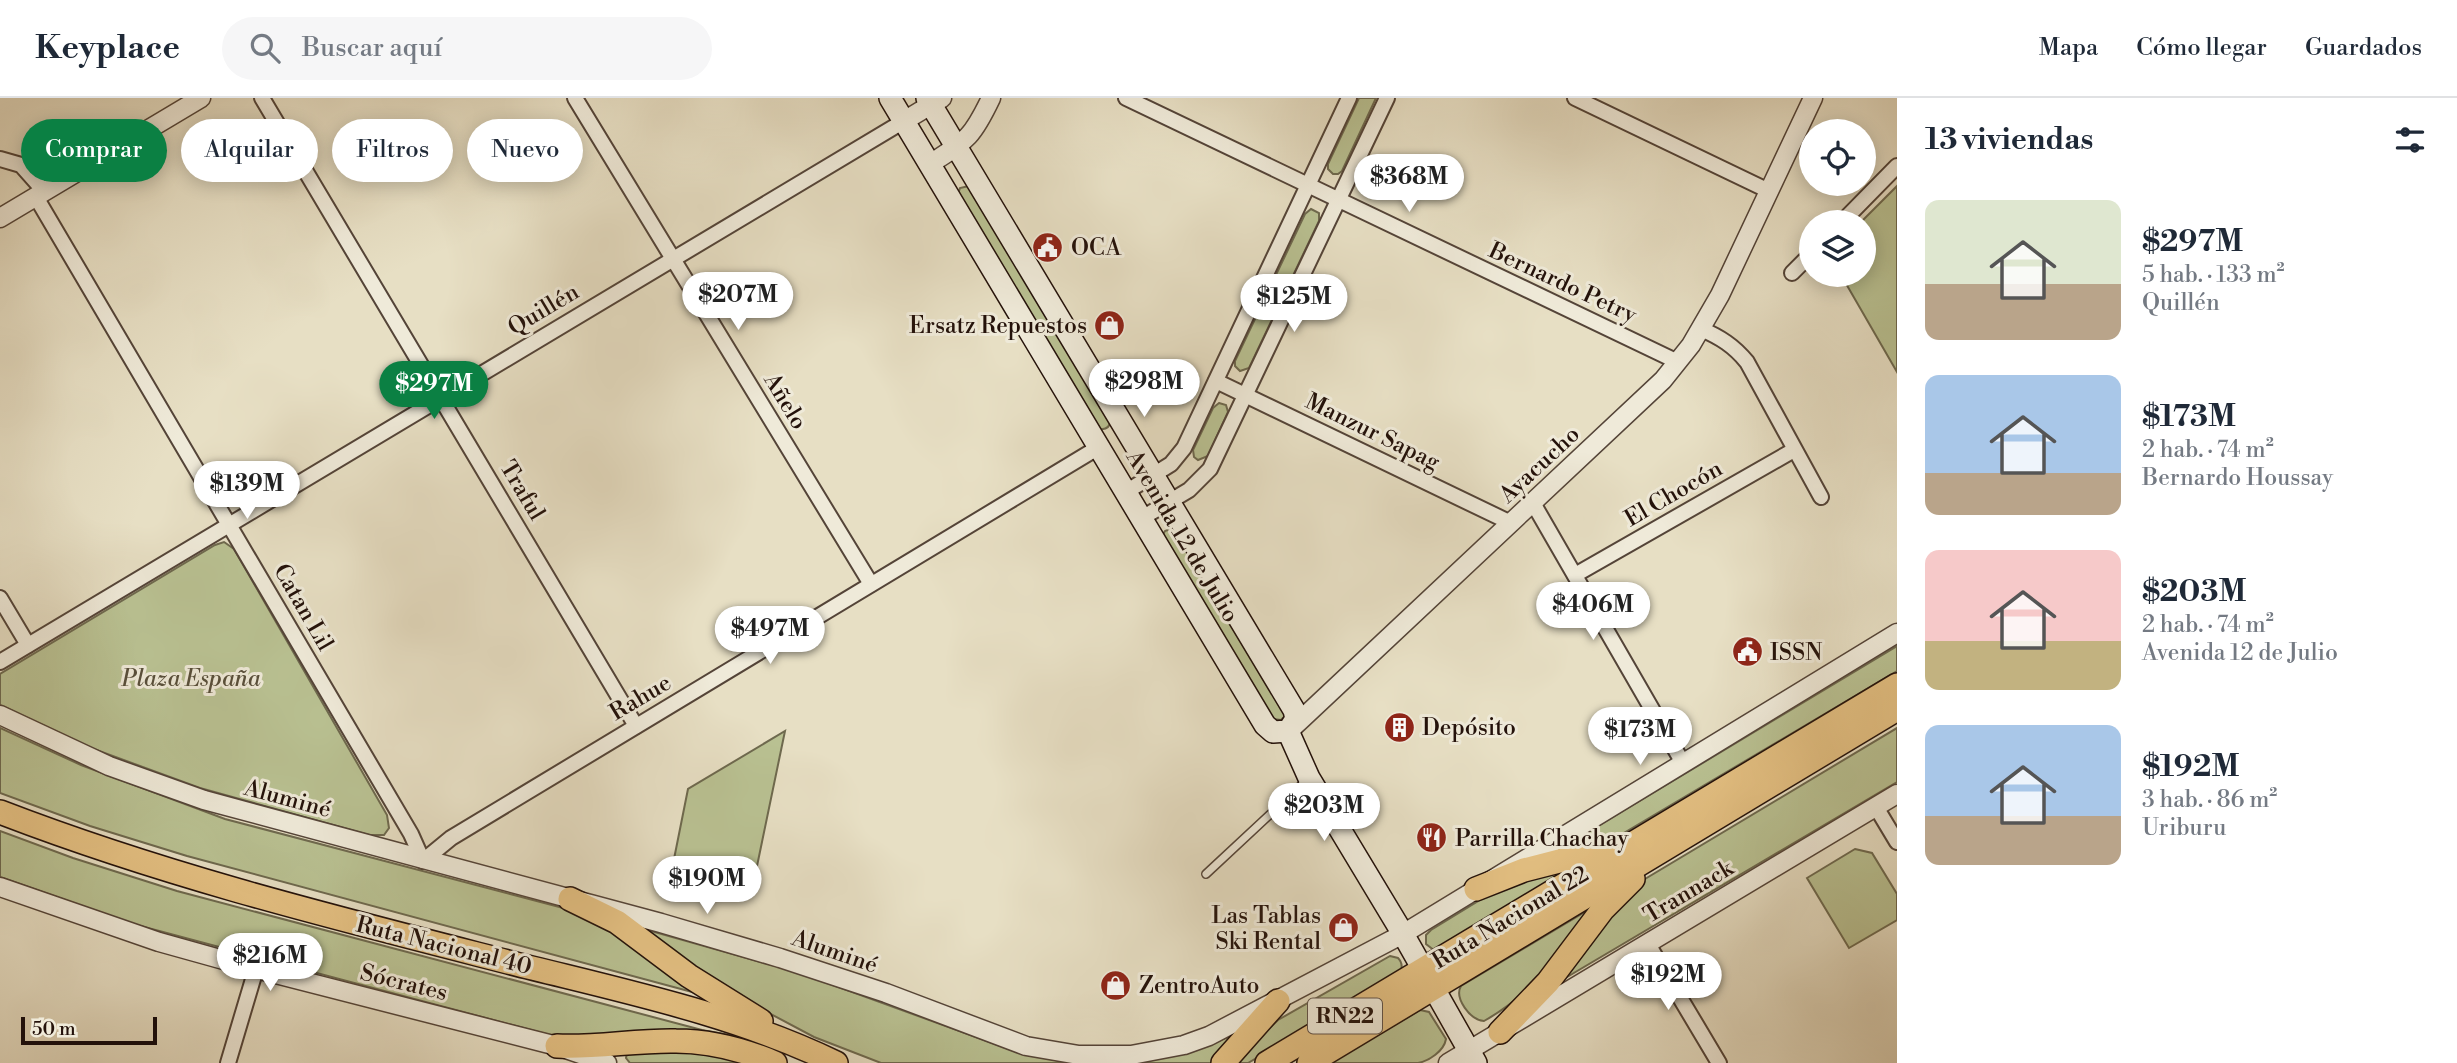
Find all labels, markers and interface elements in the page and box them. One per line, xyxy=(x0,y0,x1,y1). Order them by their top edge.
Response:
search box xyxy=(222,17,712,80)
text: Keyplace xyxy=(35,28,180,69)
icon: search xyxy=(246,29,284,67)
text: Buscar aquí xyxy=(302,32,442,64)
text: Mapa xyxy=(2039,33,2098,63)
text: Cómo llegar xyxy=(2136,33,2267,63)
text: Guardados xyxy=(2305,33,2422,63)
chip: Comprar xyxy=(21,119,167,182)
chip: Alquilar xyxy=(181,119,318,182)
chip: Filtros xyxy=(332,119,453,182)
chip: Nuevo xyxy=(467,119,583,182)
map controls xyxy=(1799,119,1876,287)
button: locate xyxy=(1799,119,1876,196)
text: 13 viviendas xyxy=(1925,121,2093,159)
icon: filters xyxy=(2391,121,2429,159)
pin: $368M xyxy=(1360,155,1458,214)
text: $368M xyxy=(1370,163,1448,191)
button: layers xyxy=(1799,210,1876,287)
text: $297M xyxy=(2142,223,2243,261)
icon: home xyxy=(1981,228,2065,312)
public building icon: OCA xyxy=(1031,230,1065,264)
place label: OCA xyxy=(1071,234,1122,262)
street label: Bernardo Petry xyxy=(1483,236,1642,330)
text: 5 hab. · 133 m² xyxy=(2142,261,2285,289)
pin: $207M xyxy=(689,272,787,332)
pin: $125M xyxy=(1245,274,1343,334)
street label: Quillén xyxy=(503,278,584,342)
text: $207M xyxy=(698,281,778,309)
text: $125M xyxy=(1256,283,1332,311)
text: Quillén xyxy=(2142,289,2220,317)
shop icon: Ersatz Repuestos xyxy=(1093,308,1127,342)
place label: Ersatz Repuestos xyxy=(909,312,1087,340)
pin: $298M xyxy=(1095,360,1193,419)
pin: $297M xyxy=(385,362,483,421)
street label: Añelo xyxy=(757,367,813,435)
text: $298M xyxy=(1105,368,1183,396)
text: $297M xyxy=(395,370,473,398)
street label: Manzur Sapag xyxy=(1301,387,1444,477)
text: $173M xyxy=(2142,398,2236,436)
icon: home xyxy=(1981,403,2065,487)
street label: Ayacucho xyxy=(1493,420,1586,510)
text: 2 hab. · 74 m² xyxy=(2142,436,2274,464)
street label: Avenida 12 de Julio xyxy=(1119,444,1245,628)
street label: Traful xyxy=(493,455,551,526)
street label: El Chocón xyxy=(1620,455,1728,533)
pin: $139M xyxy=(198,462,296,521)
text: Bernardo Houssay xyxy=(2142,464,2333,492)
text: $139M xyxy=(210,470,284,498)
street label: Catan Lil xyxy=(267,559,339,656)
text: $203M xyxy=(2142,573,2246,611)
icon: home xyxy=(1981,578,2065,662)
pin: $406M xyxy=(1544,582,1642,642)
text: $406M xyxy=(1552,591,1634,619)
pin: $497M xyxy=(721,606,819,666)
text: 2 hab. · 74 m² xyxy=(2142,611,2274,639)
text: $497M xyxy=(731,615,809,643)
public building icon: ISSN xyxy=(1730,635,1764,669)
place label: ISSN xyxy=(1770,639,1822,667)
text: Avenida 12 de Julio xyxy=(2142,639,2338,667)
park label: Plaza España xyxy=(121,665,261,693)
street label: Rahue xyxy=(605,669,676,727)
pin: $173M xyxy=(1591,708,1689,767)
building icon: Depósito xyxy=(1382,710,1416,744)
place label: Depósito xyxy=(1422,714,1516,742)
text: $173M xyxy=(1604,716,1676,744)
text: $192M xyxy=(2142,748,2239,786)
icon: home xyxy=(1981,753,2065,837)
street label: Aluminé xyxy=(240,774,334,824)
pin: $203M xyxy=(1275,784,1373,843)
text: 3 hab. · 86 m² xyxy=(2142,786,2277,814)
text: $203M xyxy=(1284,792,1364,820)
text: Uriburu xyxy=(2142,814,2226,842)
restaurant icon: Parrilla Chachay xyxy=(1415,821,1449,855)
place label: Parrilla Chachay xyxy=(1455,825,1629,853)
street label: Trannack xyxy=(1639,854,1739,929)
pin: $190M xyxy=(658,856,756,916)
street label: Ruta Nacional 22 xyxy=(1427,860,1594,976)
text: $190M xyxy=(669,865,745,893)
place label: Las Tablas Ski Rental xyxy=(1211,902,1321,956)
street label: Ruta Nacional 40 xyxy=(353,911,535,981)
shop icon: Las Tablas Ski Rental xyxy=(1327,911,1361,945)
street label: Aluminé xyxy=(787,924,881,980)
pin: $216M xyxy=(221,934,319,993)
text: $216M xyxy=(233,942,307,970)
pin: $192M xyxy=(1619,953,1717,1012)
street label: Sócrates xyxy=(357,959,450,1007)
text: $192M xyxy=(1631,961,1705,989)
shop icon: ZentroAuto xyxy=(1099,968,1133,1002)
place label: ZentroAuto xyxy=(1139,972,1260,1000)
road number: RN22 xyxy=(1308,998,1382,1034)
scale bar xyxy=(21,1014,158,1046)
text: 50 m xyxy=(32,1017,76,1041)

